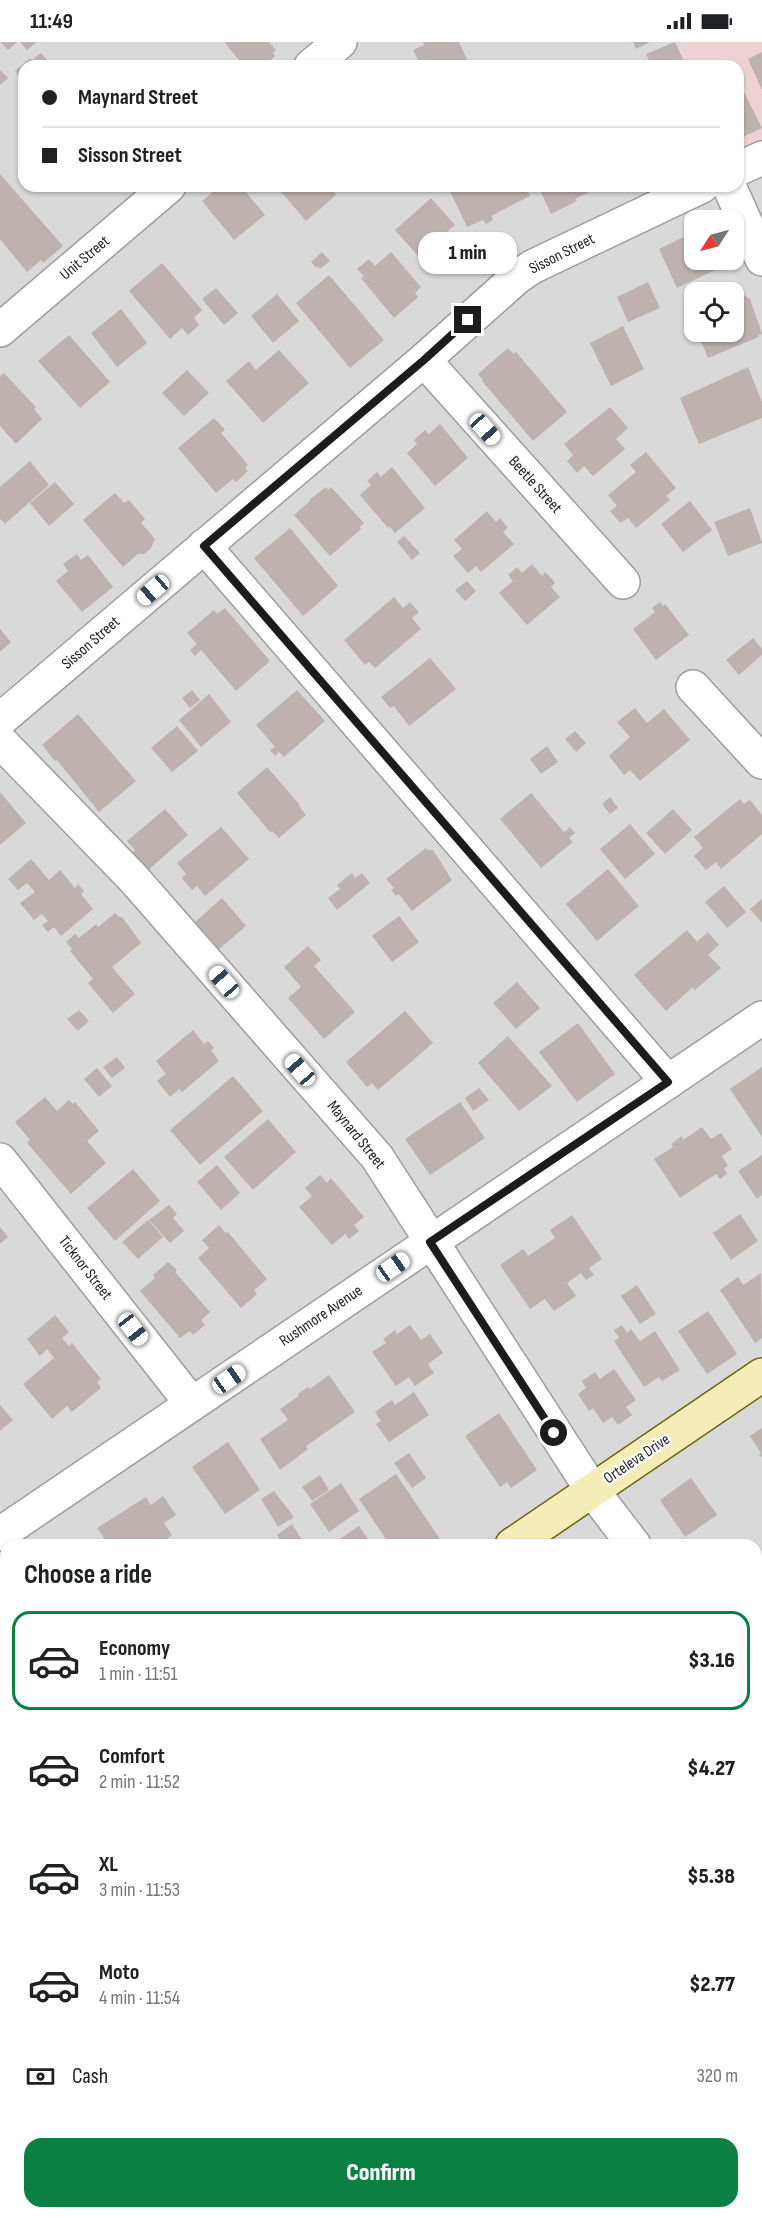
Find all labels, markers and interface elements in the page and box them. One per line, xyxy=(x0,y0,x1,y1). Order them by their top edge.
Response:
text: 11:49 xyxy=(30,8,73,35)
text: Maynard Street xyxy=(78,84,198,111)
text: Sisson Street xyxy=(78,142,182,169)
north arrow xyxy=(684,210,744,270)
map controls xyxy=(684,210,744,342)
street label: Sisson Street xyxy=(526,229,598,279)
street label: Unit Street xyxy=(56,232,114,284)
callout: 1 min xyxy=(418,233,518,275)
text: 1 min xyxy=(448,241,487,265)
button: locate xyxy=(684,282,744,342)
route end xyxy=(454,306,481,333)
car xyxy=(466,410,504,448)
street label: Beetle Street xyxy=(504,452,566,518)
car xyxy=(134,571,172,609)
street label: Sisson Street xyxy=(58,612,124,673)
car xyxy=(205,963,243,1001)
car xyxy=(281,1051,319,1089)
street label: Maynard Street xyxy=(323,1097,389,1173)
street label: Ticknor Street xyxy=(54,1232,116,1304)
car xyxy=(373,1249,413,1285)
street label: Rushmore Avenue xyxy=(276,1281,366,1351)
car xyxy=(115,1309,151,1349)
car xyxy=(209,1361,249,1397)
route start xyxy=(540,1419,567,1446)
street label: Orteleva Drive xyxy=(600,1430,674,1488)
text: Choose a ride xyxy=(24,1559,152,1591)
icon: car xyxy=(27,1634,81,1688)
text: Economy xyxy=(99,1635,170,1662)
text: $3.16 xyxy=(688,1647,735,1674)
text: 1 min · 11:51 xyxy=(99,1662,177,1686)
icon: car xyxy=(27,1742,81,1796)
text: Comfort xyxy=(99,1743,165,1770)
text: $4.27 xyxy=(687,1755,735,1782)
text: 2 min · 11:52 xyxy=(99,1770,180,1794)
icon: car xyxy=(27,1850,81,1904)
text: XL xyxy=(99,1851,118,1878)
text: $5.38 xyxy=(687,1863,735,1890)
text: 3 min · 11:53 xyxy=(99,1878,180,1902)
icon: car xyxy=(27,1958,81,2012)
text: Moto xyxy=(99,1959,139,1986)
text: $2.77 xyxy=(689,1971,735,1998)
text: 4 min · 11:54 xyxy=(99,1986,180,2010)
icon: cash xyxy=(24,2060,57,2093)
text: Cash xyxy=(72,2063,108,2090)
text: 320 m xyxy=(696,2064,738,2088)
button: Confirm xyxy=(24,2138,738,2207)

